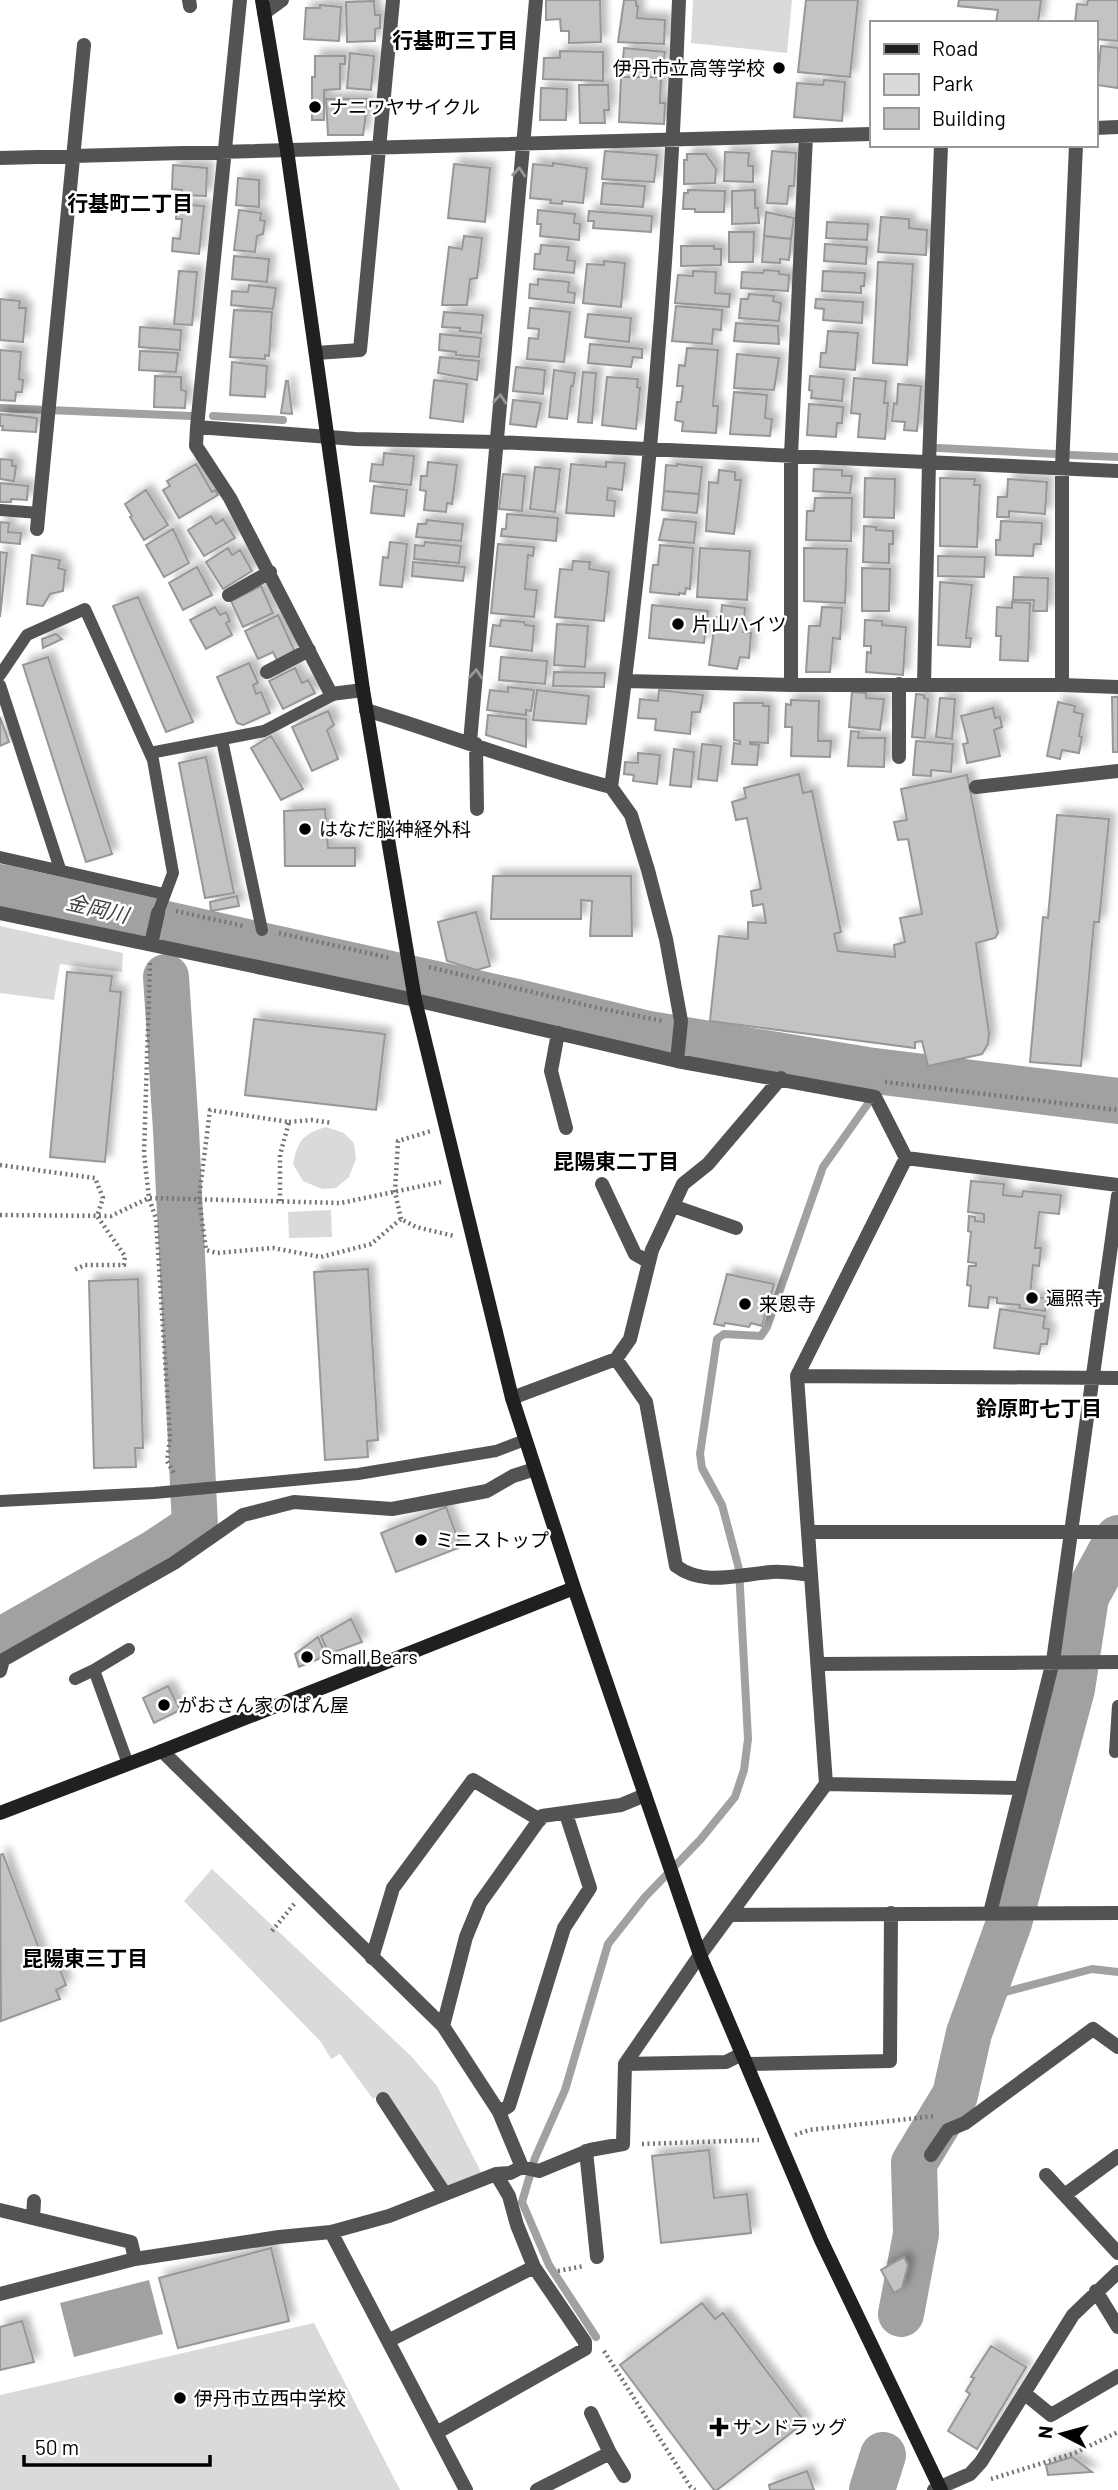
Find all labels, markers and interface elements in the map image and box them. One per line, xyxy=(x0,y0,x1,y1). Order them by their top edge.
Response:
legend xyxy=(870,21,1097,147)
district label: 行基町三丁目 xyxy=(392,27,518,52)
text: Road xyxy=(932,35,978,60)
place label: 伊丹市立高等学校 xyxy=(613,56,765,79)
marker: 伊丹市立高等学校 xyxy=(771,60,787,76)
text: Park xyxy=(932,70,973,95)
place label: ナニワヤサイクル xyxy=(329,95,480,118)
marker: ナニワヤサイクル xyxy=(307,99,323,115)
text: Building xyxy=(932,105,1006,130)
one-way arrow xyxy=(511,166,526,177)
district label: 行基町二丁目 xyxy=(67,190,193,215)
one-way arrow xyxy=(492,393,507,404)
place label: 片山ハイツ xyxy=(692,612,787,635)
marker: 片山ハイツ xyxy=(670,616,686,632)
one-way arrow xyxy=(468,669,483,680)
place label: はなだ脳神経外科 xyxy=(319,817,471,840)
marker: はなだ脳神経外科 xyxy=(297,821,313,837)
water label: 金岡川 xyxy=(64,888,133,927)
district label: 昆陽東二丁目 xyxy=(553,1148,679,1173)
place label: 遍照寺 xyxy=(1046,1286,1103,1309)
marker: 遍照寺 xyxy=(1024,1290,1040,1306)
place label: 来恩寺 xyxy=(759,1292,816,1315)
marker: 来恩寺 xyxy=(737,1296,753,1312)
district label: 鈴原町七丁目 xyxy=(976,1395,1102,1420)
place label: ミニストップ xyxy=(435,1528,549,1551)
marker: ミニストップ xyxy=(413,1532,429,1548)
place label: Small Bears xyxy=(321,1645,418,1668)
marker: Small Bears xyxy=(299,1649,315,1665)
place label: がおさん家のぱん屋 xyxy=(178,1693,349,1716)
marker: がおさん家のぱん屋 xyxy=(156,1697,172,1713)
district label: 昆陽東三丁目 xyxy=(22,1945,148,1970)
place label: 伊丹市立西中学校 xyxy=(194,2386,346,2409)
marker: 伊丹市立西中学校 xyxy=(172,2390,188,2406)
north arrow xyxy=(1027,2399,1097,2469)
place label: サンドラッグ xyxy=(733,2415,847,2438)
marker: サンドラッグ xyxy=(711,2419,727,2435)
scale bar xyxy=(24,2424,210,2468)
text: N xyxy=(1032,2425,1057,2440)
text: 50 m xyxy=(35,2434,79,2459)

